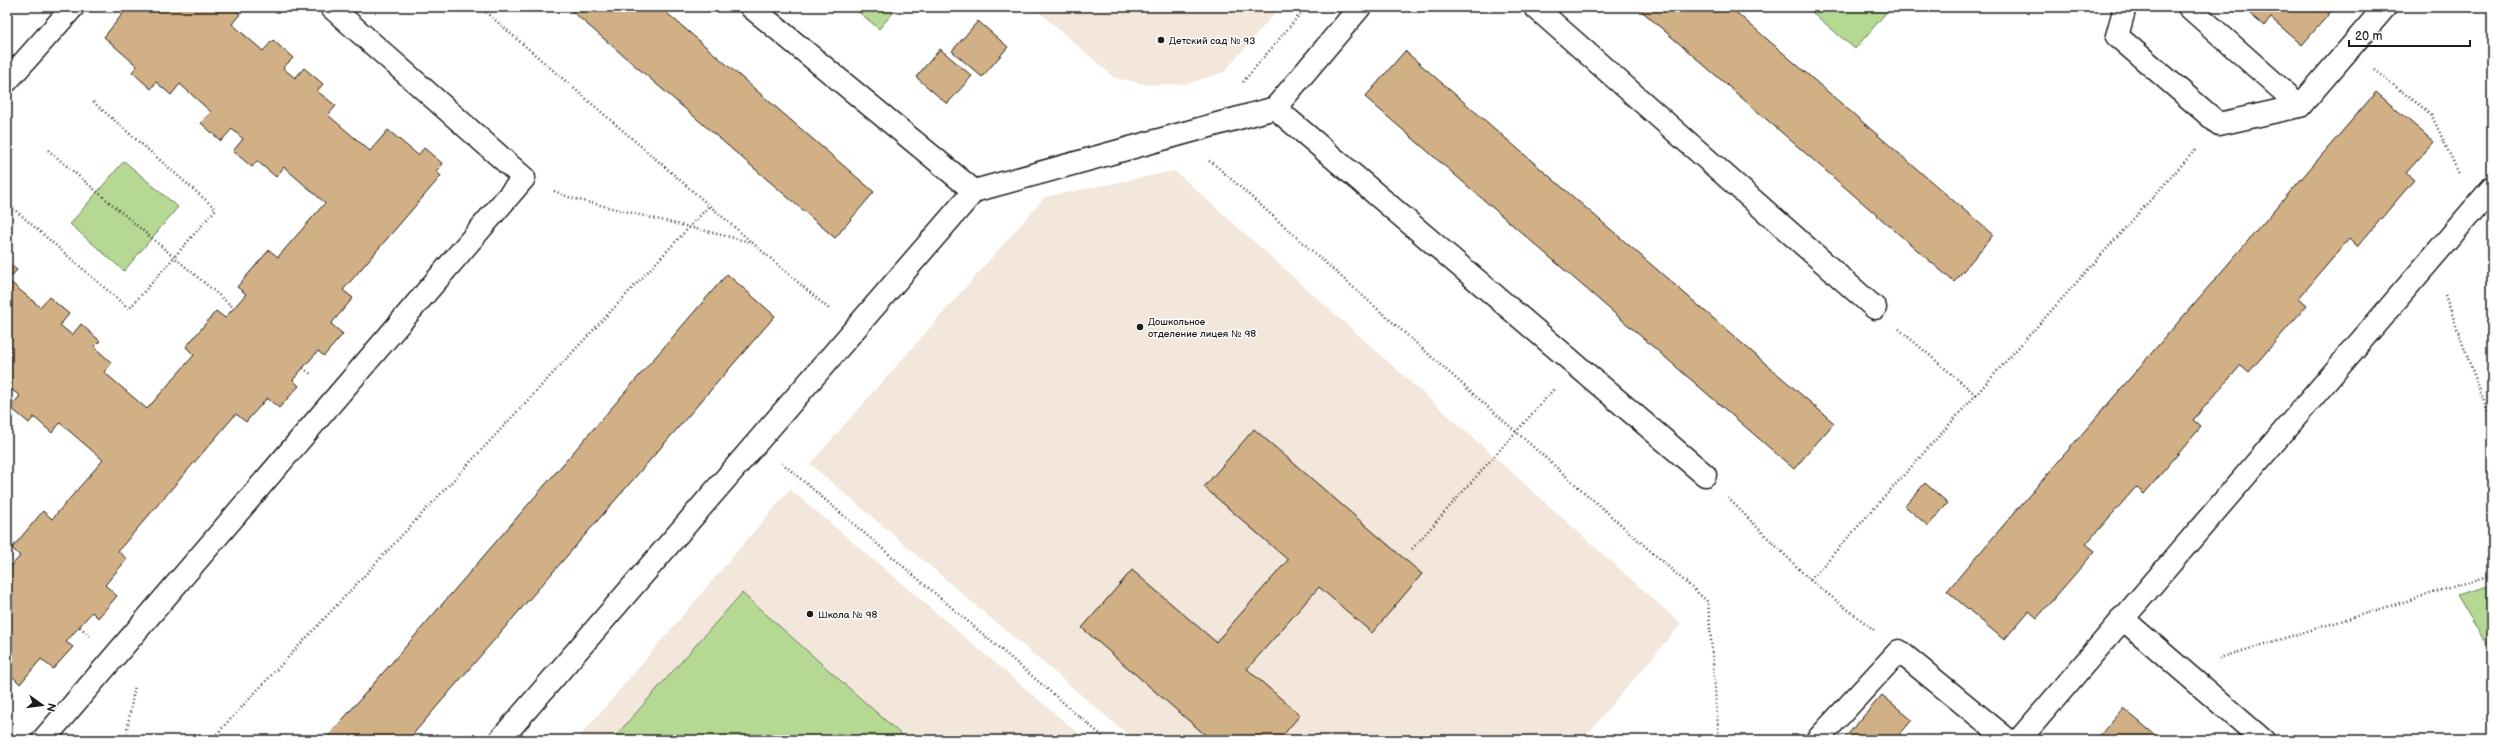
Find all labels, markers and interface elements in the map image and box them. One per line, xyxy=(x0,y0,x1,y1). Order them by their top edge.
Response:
scale bar xyxy=(2349,22,2470,48)
text: 20 m xyxy=(2355,29,2382,44)
marker: Детский сад № 93 xyxy=(1156,35,1166,45)
place label: Детский сад № 93 xyxy=(1169,35,1255,47)
place label: Дошкольное отделение лицея № 98 xyxy=(1148,316,1256,340)
marker: Дошкольное отделение лицея № 98 xyxy=(1135,322,1145,332)
marker: Школа № 98 xyxy=(805,609,815,619)
place label: Школа № 98 xyxy=(818,609,877,621)
north arrow xyxy=(22,685,62,725)
text: N xyxy=(44,702,59,713)

